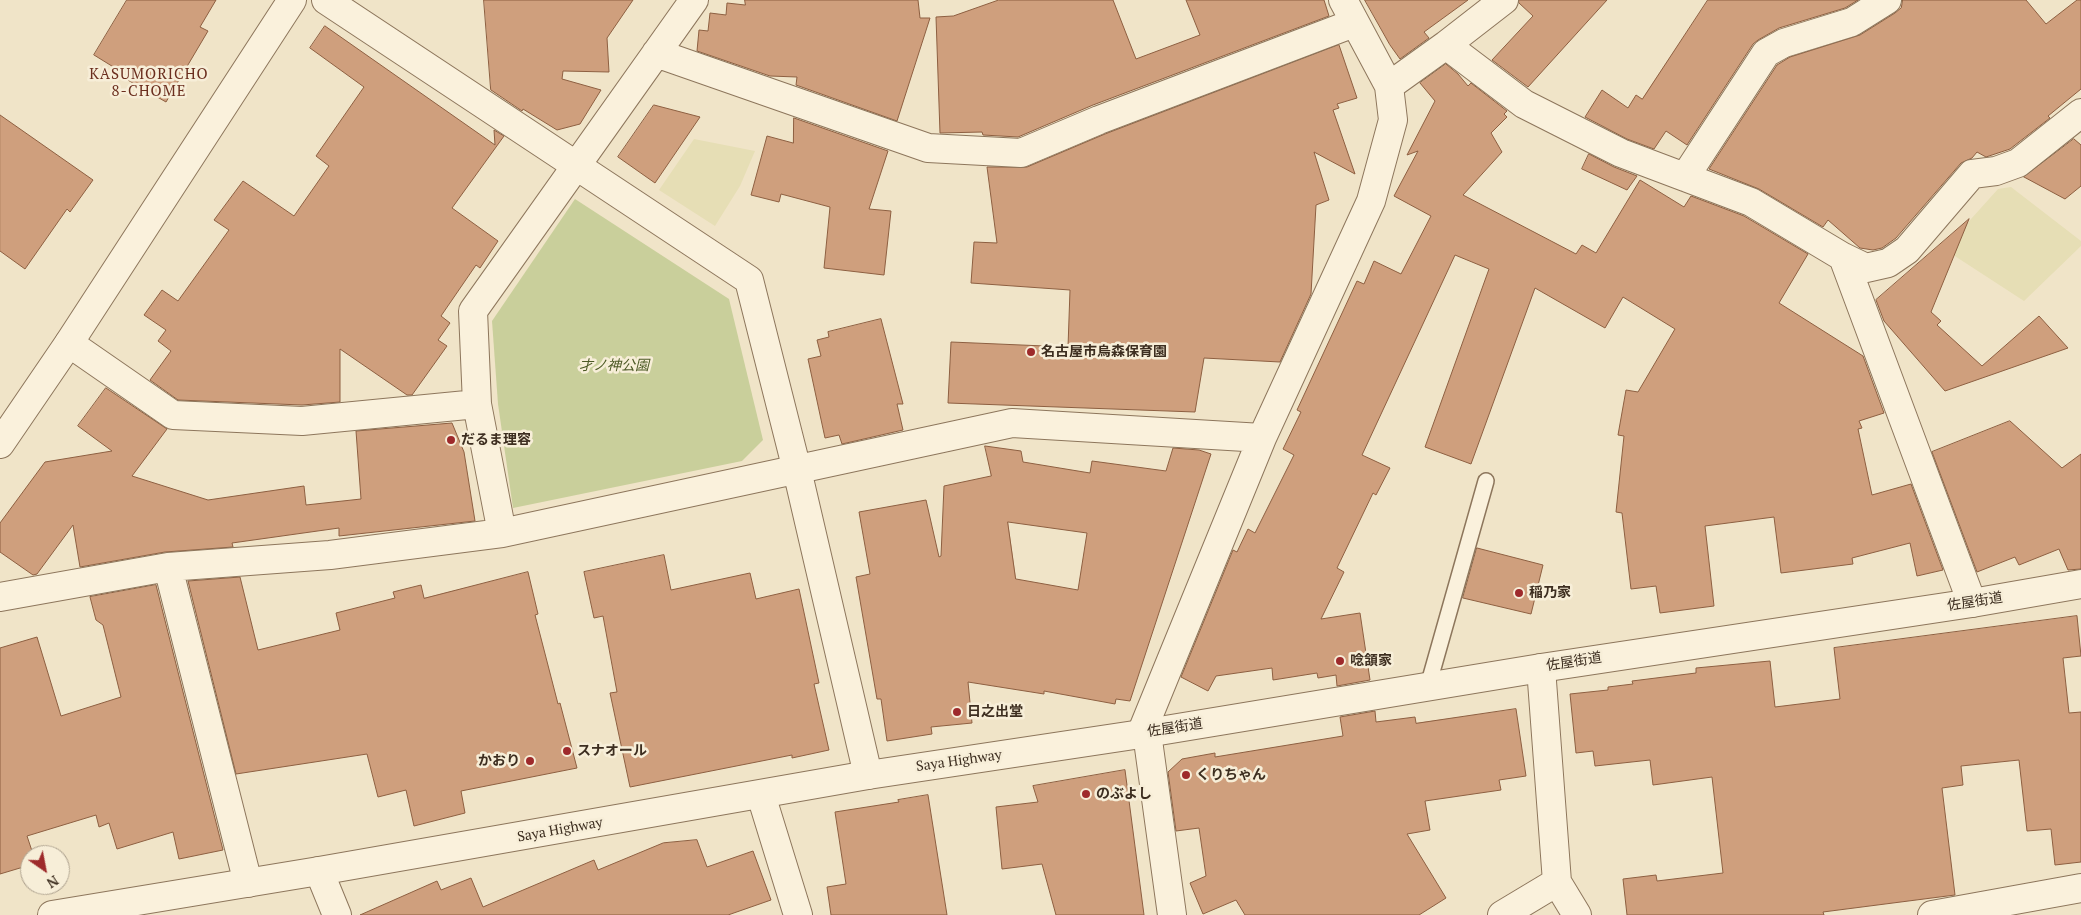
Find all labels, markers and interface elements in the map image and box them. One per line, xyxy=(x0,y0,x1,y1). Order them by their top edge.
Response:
district label: KASUMORICHO 8-CHOME xyxy=(88,66,210,101)
place label: 名古屋市烏森保育園 xyxy=(1041,344,1167,360)
marker: 名古屋市烏森保育園 xyxy=(1025,346,1037,358)
park label: 才ノ神公園 xyxy=(579,358,649,374)
place label: だるま理容 xyxy=(461,432,531,448)
marker: だるま理容 xyxy=(445,434,457,446)
place label: 稲乃家 xyxy=(1529,585,1571,601)
marker: 稲乃家 xyxy=(1513,587,1525,599)
street label: 佐屋街道 xyxy=(1946,589,2004,615)
street label: 佐屋街道 xyxy=(1545,649,1603,675)
place label: 唸頷家 xyxy=(1350,653,1392,669)
marker: 唸頷家 xyxy=(1334,655,1346,667)
place label: 日之出堂 xyxy=(967,704,1023,720)
marker: 日之出堂 xyxy=(951,706,963,718)
street label: 佐屋街道 xyxy=(1146,715,1204,741)
place label: スナオール xyxy=(577,743,647,759)
marker: スナオール xyxy=(561,745,573,757)
street label: Saya Highway xyxy=(915,747,1003,775)
place label: かおり xyxy=(478,753,520,769)
marker: かおり xyxy=(524,755,536,767)
place label: くりちゃん xyxy=(1196,767,1266,783)
marker: くりちゃん xyxy=(1180,769,1192,781)
place label: のぶよし xyxy=(1096,786,1152,802)
marker: のぶよし xyxy=(1080,788,1092,800)
street label: Saya Highway xyxy=(516,814,604,846)
north arrow xyxy=(20,845,70,895)
text: N xyxy=(43,871,63,893)

